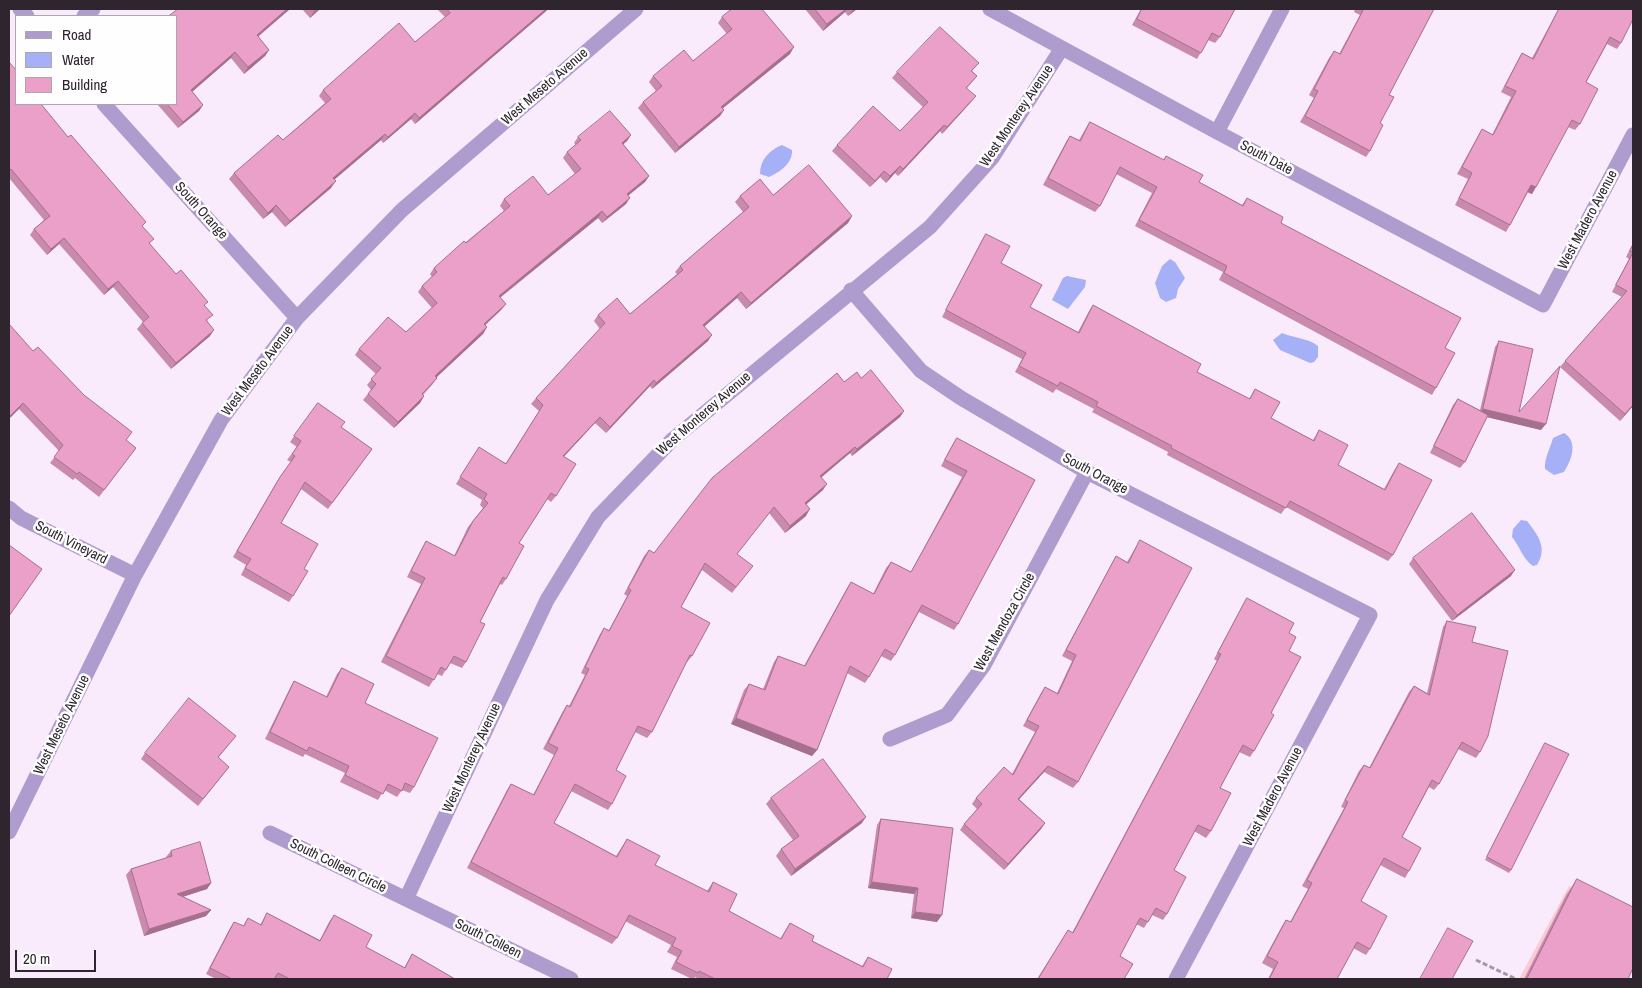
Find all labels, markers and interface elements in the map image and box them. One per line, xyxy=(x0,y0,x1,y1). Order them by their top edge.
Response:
legend xyxy=(15,15,178,105)
text: Road xyxy=(62,24,91,45)
street label: West Meseto Avenue xyxy=(498,45,592,129)
text: Water xyxy=(62,49,94,70)
street label: West Monterey Avenue xyxy=(977,62,1057,170)
text: Building xyxy=(62,74,107,95)
street label: South Date xyxy=(1237,137,1295,179)
street label: West Madero Avenue xyxy=(1555,167,1621,273)
street label: South Orange xyxy=(171,179,231,243)
street label: West Meseto Avenue xyxy=(219,323,297,419)
street label: West Monterey Avenue xyxy=(654,369,754,459)
street label: South Orange xyxy=(1059,450,1131,498)
street label: South Vineyard xyxy=(32,518,110,568)
street label: West Mendoza Circle xyxy=(971,570,1039,674)
street label: West Meseto Avenue xyxy=(31,672,93,778)
street label: West Monterey Avenue xyxy=(439,701,505,815)
street label: West Madero Avenue xyxy=(1240,744,1306,850)
street label: South Colleen Circle xyxy=(287,835,389,897)
street label: South Colleen xyxy=(452,916,524,962)
scale bar xyxy=(18,940,99,972)
text: 20 m xyxy=(23,948,50,969)

